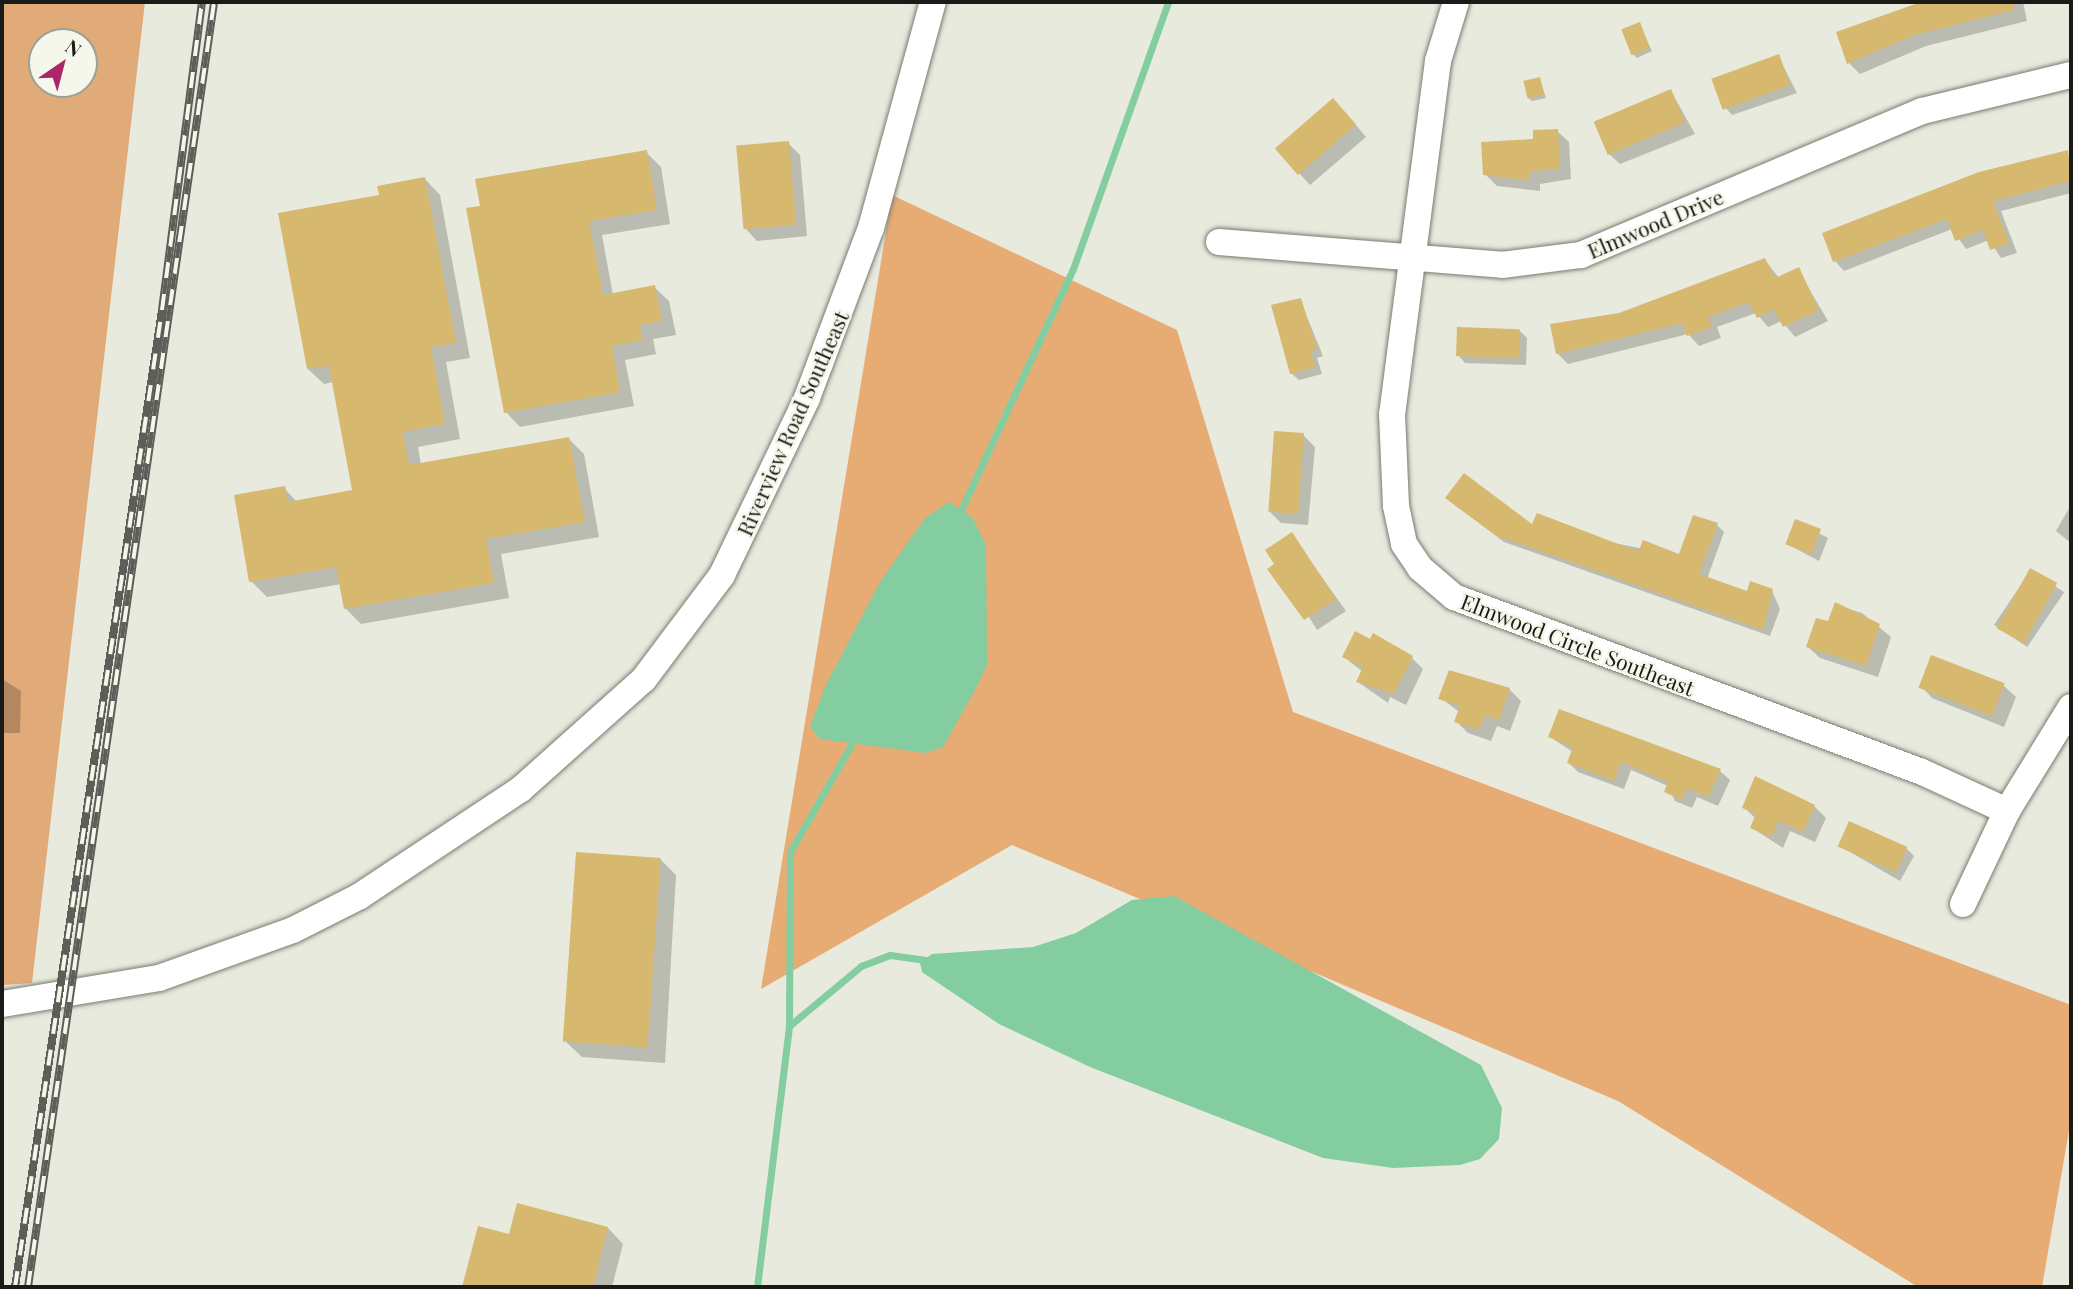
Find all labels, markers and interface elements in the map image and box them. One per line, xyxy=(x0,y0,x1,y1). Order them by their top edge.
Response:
north arrow xyxy=(28,28,98,98)
text: N xyxy=(61,33,87,62)
street label: Elmwood Drive xyxy=(1583,183,1727,263)
street label: Riverview Road Southeast xyxy=(731,306,853,540)
street label: Elmwood Circle Southeast xyxy=(1458,588,1698,700)

